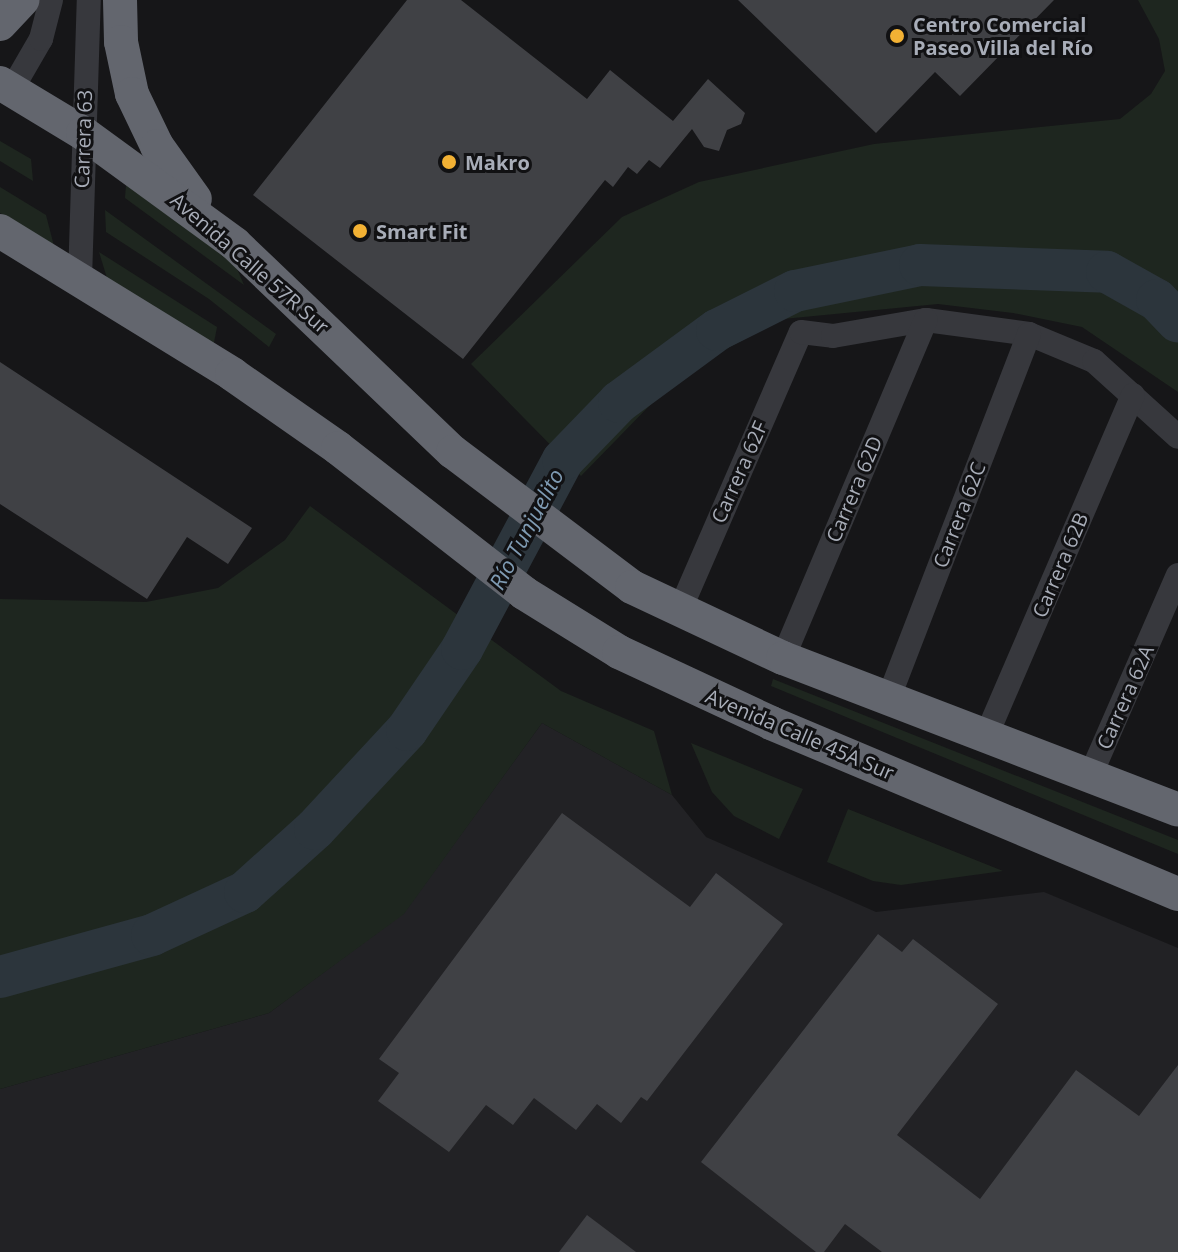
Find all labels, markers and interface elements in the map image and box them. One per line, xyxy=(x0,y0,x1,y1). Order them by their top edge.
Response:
place label: Centro Comercial Paseo Villa del Río xyxy=(913,12,1093,59)
marker: Centro Comercial Paseo Villa del Río xyxy=(888,27,906,45)
street label: Carrera 63 xyxy=(69,89,97,189)
place label: Makro xyxy=(465,150,530,174)
marker: Makro xyxy=(440,153,458,171)
street label: Avenida Calle 57R Sur xyxy=(166,188,334,338)
place label: Smart Fit xyxy=(376,219,467,243)
marker: Smart Fit xyxy=(351,222,369,240)
street label: Carrera 62F xyxy=(706,417,772,527)
street label: Carrera 62D xyxy=(821,432,887,546)
street label: Carrera 62C xyxy=(928,459,990,571)
water label: Río Tunjuelito xyxy=(483,464,569,594)
street label: Carrera 62B xyxy=(1027,509,1093,621)
street label: Carrera 62A xyxy=(1091,641,1159,753)
street label: Avenida Calle 45A Sur xyxy=(702,683,898,785)

